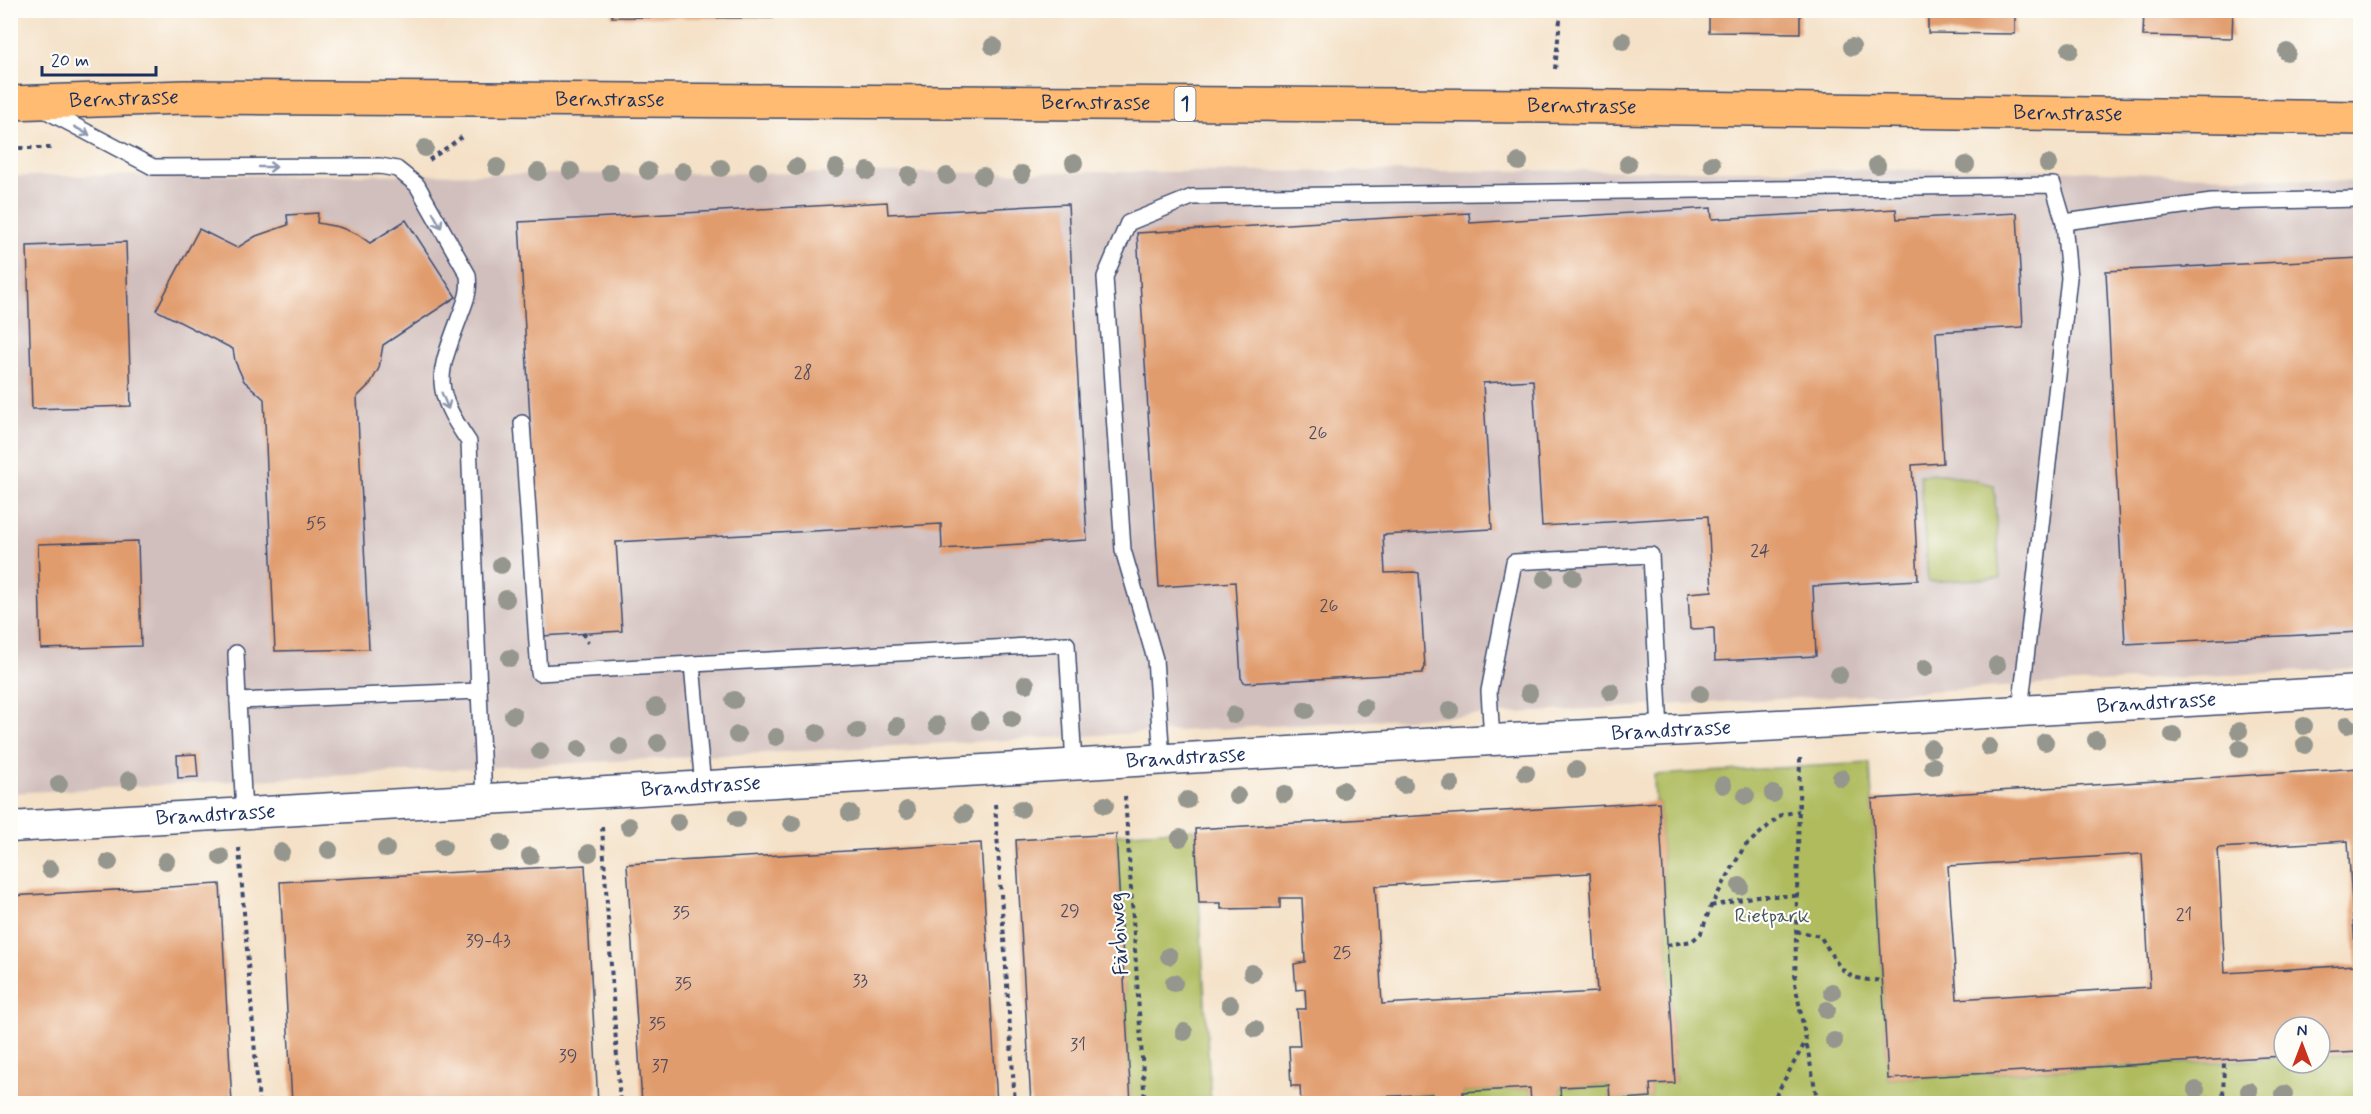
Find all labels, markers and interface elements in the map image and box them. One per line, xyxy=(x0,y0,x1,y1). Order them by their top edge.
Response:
scale bar xyxy=(42,39,156,77)
text: 20 m xyxy=(51,49,89,73)
street label: Bernstrasse xyxy=(69,83,179,115)
street label: Bernstrasse xyxy=(555,85,665,114)
road number: 1 xyxy=(1174,87,1196,121)
street label: Bernstrasse xyxy=(1041,89,1151,117)
street label: Bernstrasse xyxy=(1527,92,1637,121)
street label: Bernstrasse xyxy=(2013,99,2123,128)
one-way arrow xyxy=(72,126,90,137)
one-way arrow xyxy=(257,161,277,173)
one-way arrow xyxy=(431,211,443,228)
house number: 28 xyxy=(794,361,812,385)
one-way arrow xyxy=(440,391,451,409)
house number: 26 xyxy=(1309,421,1327,445)
house number: 55 xyxy=(306,512,326,536)
house number: 24 xyxy=(1750,539,1770,563)
house number: 26 xyxy=(1320,594,1338,618)
street label: Brandstrasse xyxy=(2096,685,2217,720)
street label: Brandstrasse xyxy=(1610,714,1732,748)
street label: Brandstrasse xyxy=(1125,740,1247,775)
street label: Brandstrasse xyxy=(640,769,762,804)
street label: Brandstrasse xyxy=(155,797,276,832)
street label: Färbiweg xyxy=(1102,892,1136,976)
house number: 29 xyxy=(1060,899,1080,923)
house number: 35 xyxy=(672,901,690,925)
park label: Rietpark xyxy=(1734,902,1810,930)
house number: 21 xyxy=(2176,903,2192,927)
house number: 39-43 xyxy=(465,929,511,953)
house number: 25 xyxy=(1333,941,1351,965)
house number: 33 xyxy=(852,969,868,993)
house number: 35 xyxy=(674,972,692,996)
house number: 35 xyxy=(648,1012,666,1036)
north arrow xyxy=(2272,1015,2332,1075)
text: N xyxy=(2297,1021,2307,1042)
house number: 31 xyxy=(1070,1033,1086,1057)
house number: 39 xyxy=(559,1044,577,1068)
house number: 37 xyxy=(651,1054,669,1078)

